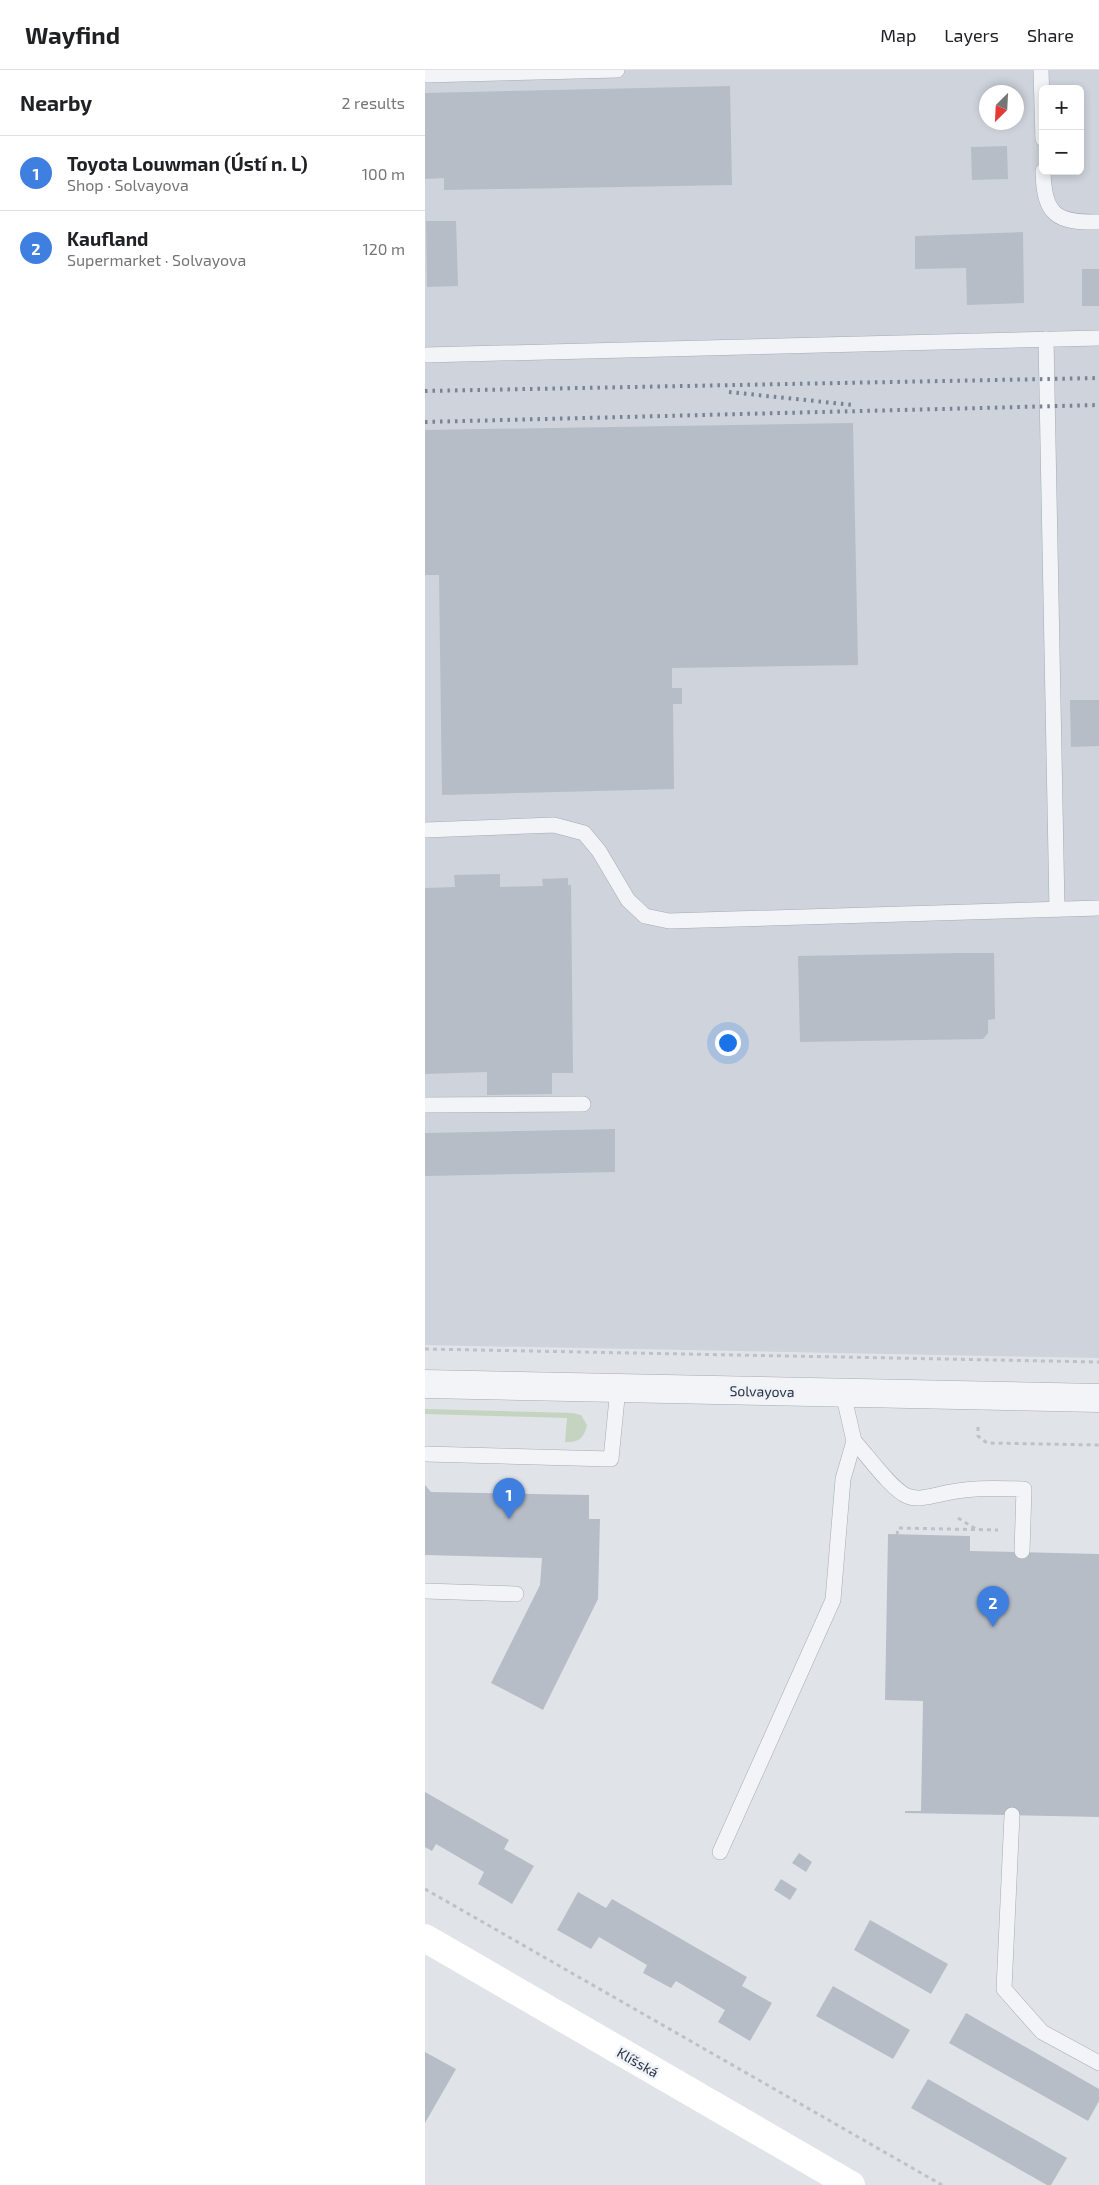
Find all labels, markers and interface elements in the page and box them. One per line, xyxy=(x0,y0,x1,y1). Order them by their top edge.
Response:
text: Wayfind xyxy=(25,20,120,49)
text: Map xyxy=(880,24,916,46)
text: Layers xyxy=(944,24,999,46)
text: Share xyxy=(1027,24,1074,46)
north arrow xyxy=(979,85,1024,130)
map controls xyxy=(1039,85,1084,175)
button: + xyxy=(1039,85,1084,130)
text: Nearby xyxy=(20,90,92,115)
text: 2 results xyxy=(342,93,405,112)
button: − xyxy=(1039,130,1084,175)
text: Toyota Louwman (Ústí n. L) xyxy=(67,152,308,175)
text: 1 xyxy=(33,164,39,183)
text: 100 m xyxy=(362,164,405,183)
text: Shop · Solvayova xyxy=(67,175,189,194)
text: Kaufland xyxy=(67,227,148,250)
text: 2 xyxy=(31,239,41,258)
text: 120 m xyxy=(362,239,405,258)
text: Supermarket · Solvayova xyxy=(67,250,246,269)
your location xyxy=(715,1030,741,1056)
street label: Solvayova xyxy=(729,1382,795,1400)
pin: 1 xyxy=(493,1478,525,1519)
pin: 2 xyxy=(977,1586,1009,1627)
street label: Klíšská xyxy=(614,2043,662,2081)

